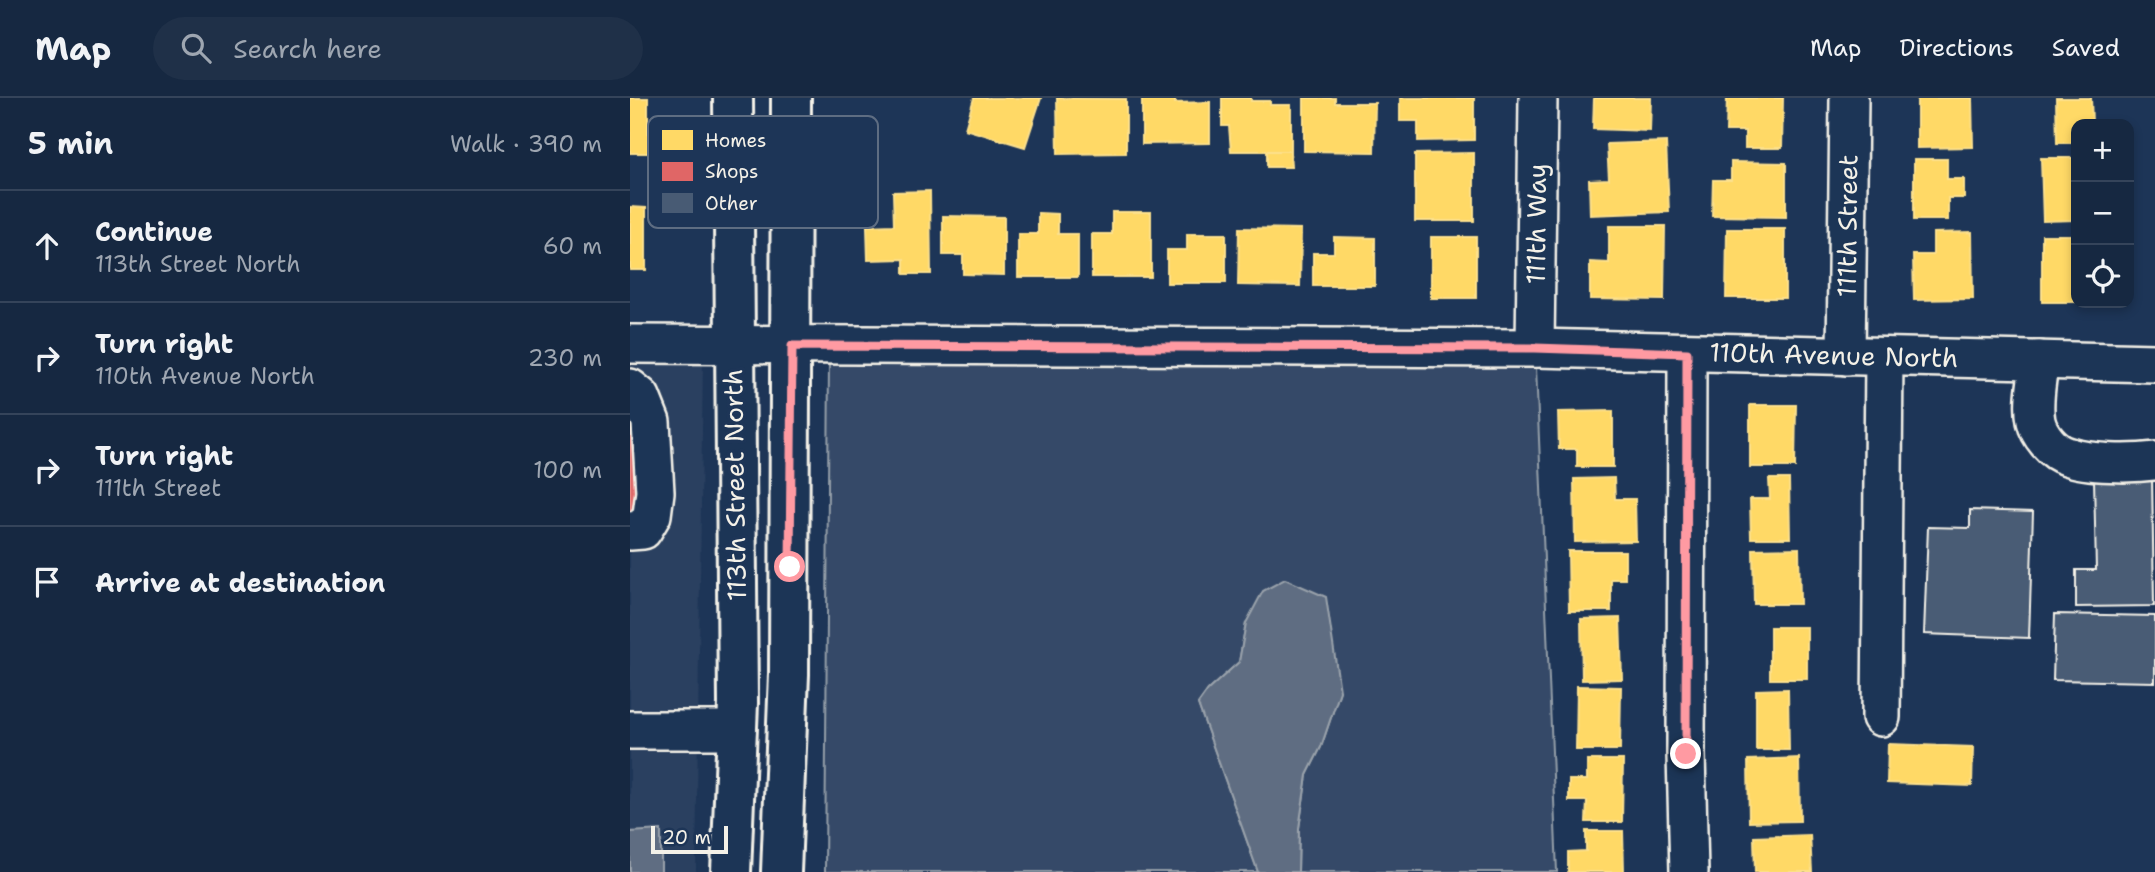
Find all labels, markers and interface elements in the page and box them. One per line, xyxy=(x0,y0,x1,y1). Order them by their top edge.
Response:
search box xyxy=(153,17,643,80)
text: Map xyxy=(35,26,111,71)
icon: search xyxy=(177,29,215,67)
text: Search here xyxy=(233,31,382,66)
text: Map xyxy=(1810,32,1861,64)
text: Directions xyxy=(1899,32,2014,64)
text: Saved xyxy=(2052,32,2120,64)
legend xyxy=(648,116,878,228)
map controls xyxy=(2071,119,2134,308)
button: + xyxy=(2071,119,2134,182)
text: 5 min xyxy=(28,123,113,164)
text: Homes xyxy=(705,128,766,153)
text: Walk · 390 m xyxy=(450,129,602,159)
street label: 111th Street xyxy=(1829,154,1865,298)
text: Shops xyxy=(705,159,759,184)
street label: 111th Way xyxy=(1518,163,1554,285)
button: − xyxy=(2071,182,2134,245)
text: Other xyxy=(705,191,758,216)
text: Continue xyxy=(95,214,213,249)
icon: ahead xyxy=(28,227,66,265)
text: 60 m xyxy=(543,231,602,261)
button: locate xyxy=(2071,245,2134,308)
text: 113th Street North xyxy=(95,249,301,279)
text: Turn right xyxy=(95,326,233,361)
street label: 110th Avenue North xyxy=(1709,334,1959,375)
icon: right xyxy=(28,339,66,377)
text: 230 m xyxy=(528,343,602,373)
text: 110th Avenue North xyxy=(95,361,315,391)
street label: 113th Street North xyxy=(715,368,754,602)
text: Turn right xyxy=(95,438,233,473)
icon: right xyxy=(28,451,66,489)
text: 100 m xyxy=(533,455,602,485)
text: 111th Street xyxy=(95,473,221,503)
route start xyxy=(774,551,805,582)
icon: arrive xyxy=(28,563,66,601)
text: Arrive at destination xyxy=(95,565,385,600)
route end xyxy=(1670,738,1701,769)
scale bar xyxy=(651,823,728,855)
text: 20 m xyxy=(662,825,711,850)

